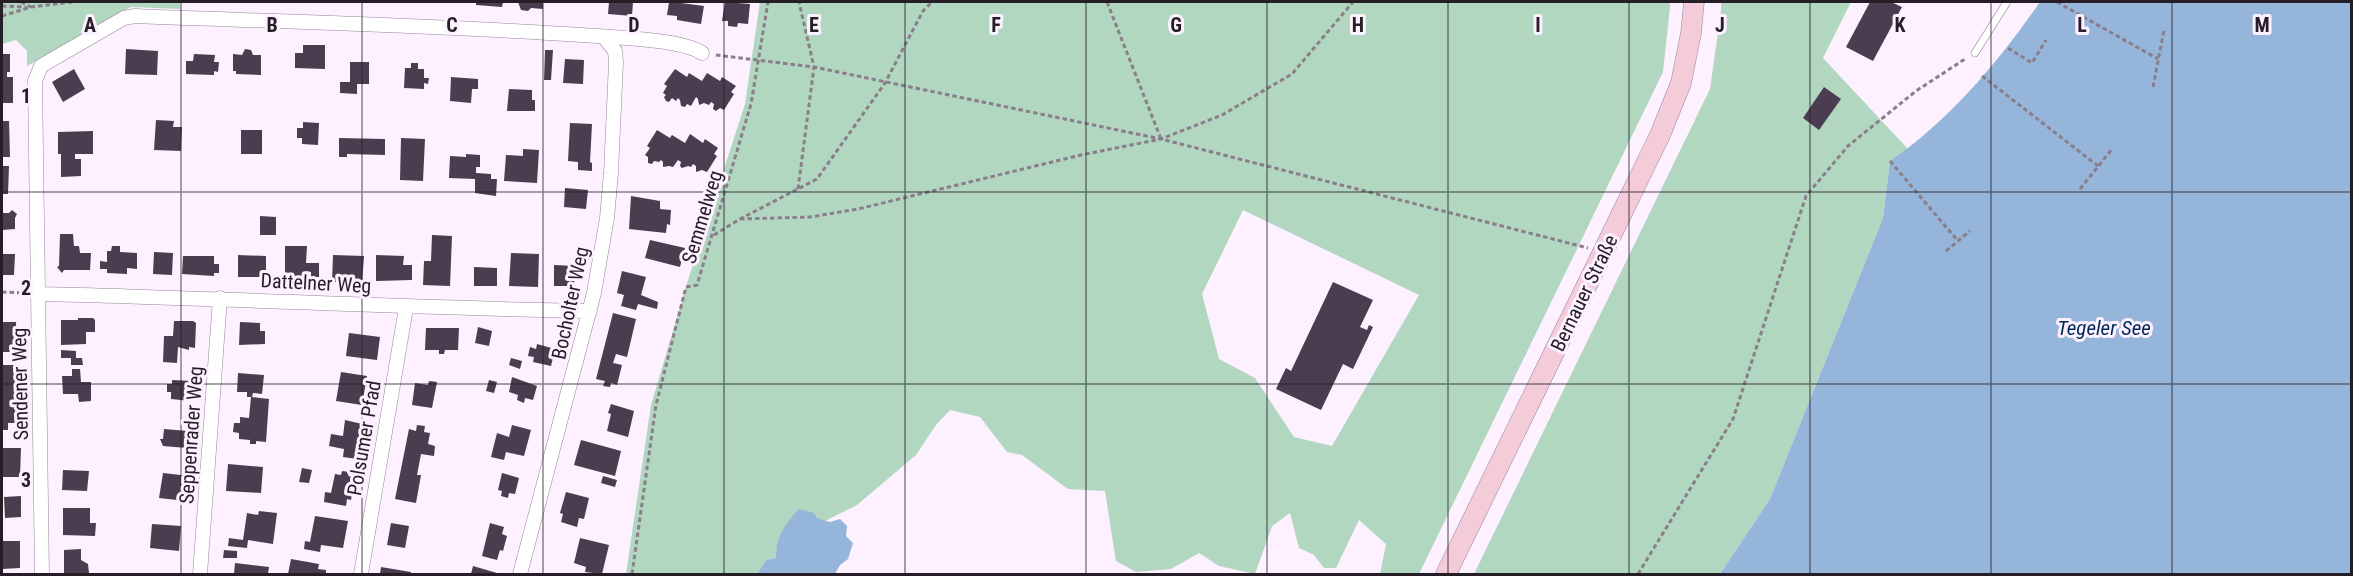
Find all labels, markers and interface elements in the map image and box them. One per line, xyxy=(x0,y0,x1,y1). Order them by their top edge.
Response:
text: A xyxy=(84,13,96,37)
text: B xyxy=(266,13,278,37)
text: C xyxy=(446,13,458,37)
text: D xyxy=(628,13,640,37)
text: E xyxy=(809,13,819,37)
text: F xyxy=(991,13,1001,37)
text: G xyxy=(1170,13,1182,37)
text: H xyxy=(1352,13,1364,37)
text: I xyxy=(1535,13,1541,37)
text: J xyxy=(1715,13,1725,37)
text: K xyxy=(1894,13,1906,37)
text: L xyxy=(2077,13,2087,37)
text: M xyxy=(2254,13,2270,37)
text: 1 xyxy=(21,84,31,108)
street label: Semmelweg xyxy=(676,168,728,266)
street label: Bernauer Straße xyxy=(1545,231,1623,355)
street label: Bocholter Weg xyxy=(546,244,594,362)
street label: Dattelner Weg xyxy=(260,268,372,298)
text: 2 xyxy=(21,276,31,300)
water label: Tegeler See xyxy=(2057,316,2151,340)
street label: Sendener Weg xyxy=(7,327,33,441)
street label: Seppenrader Weg xyxy=(174,365,208,505)
street label: Polsumer Pfad xyxy=(342,379,386,497)
text: 3 xyxy=(21,468,31,492)

